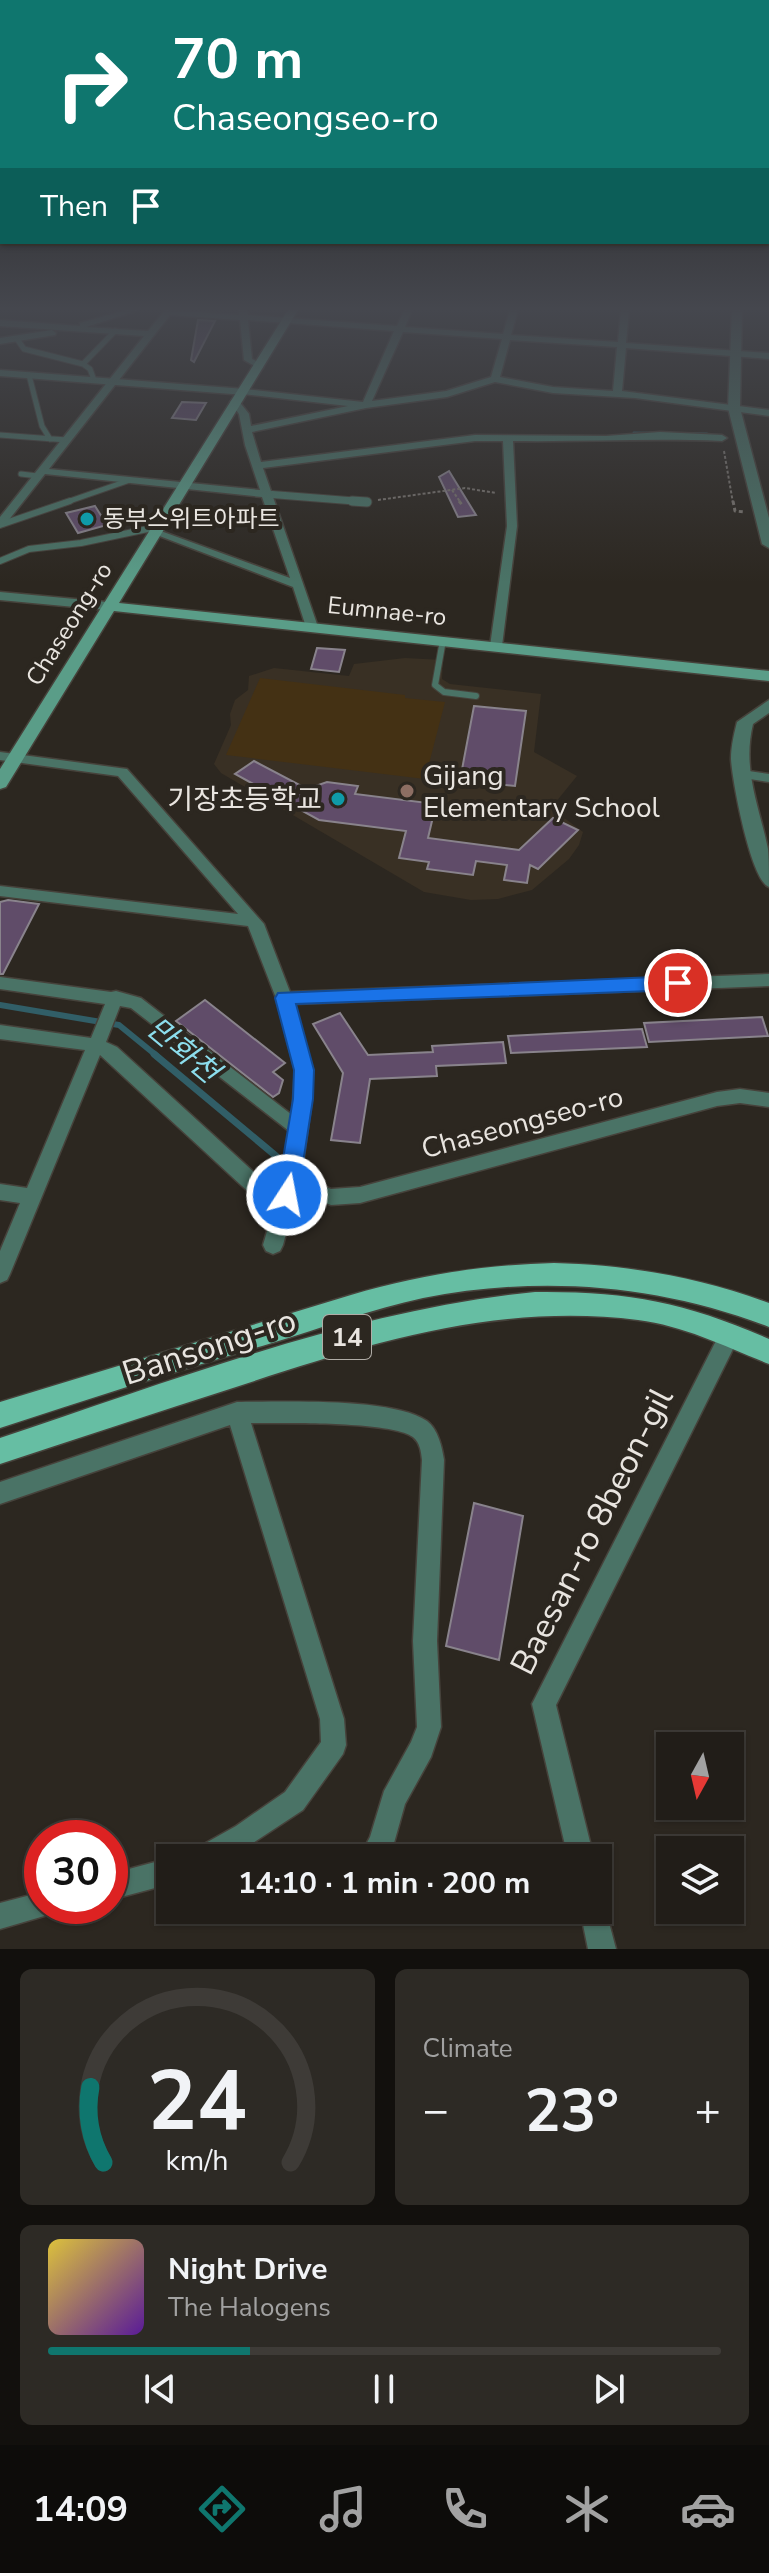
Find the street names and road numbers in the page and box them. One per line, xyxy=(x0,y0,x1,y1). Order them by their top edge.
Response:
street label: Chaseong-ro xyxy=(18,556,120,692)
street label: Eumnae-ro xyxy=(326,589,448,633)
street label: Chaseongseo-ro xyxy=(417,1078,627,1168)
street label: Bansong-ro xyxy=(117,1297,302,1397)
road number: 14 xyxy=(323,1315,371,1359)
street label: Baesan-ro 8beon-gil xyxy=(500,1380,684,1683)

